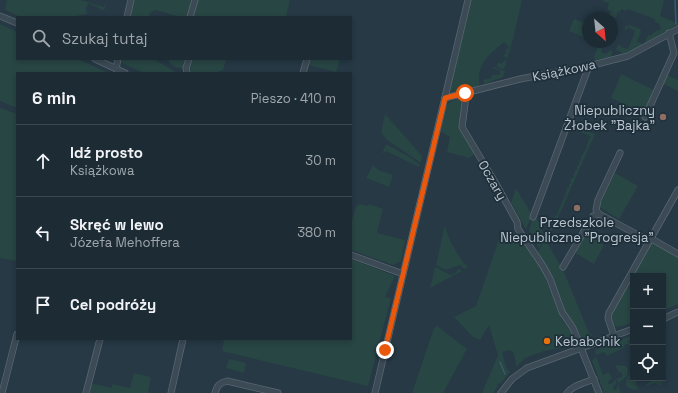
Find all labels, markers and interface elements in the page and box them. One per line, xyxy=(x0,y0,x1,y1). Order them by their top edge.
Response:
north arrow xyxy=(582,12,618,48)
search box xyxy=(16,16,352,60)
icon: search xyxy=(30,27,52,49)
text: Szukaj tutaj xyxy=(62,29,148,48)
street label: Książkowa xyxy=(531,55,598,85)
route start xyxy=(456,84,474,102)
text: 6 min xyxy=(32,87,76,109)
text: Pieszo · 410 m xyxy=(251,90,336,107)
place label: Niepubliczny Żłobek "Bajka" xyxy=(564,102,655,134)
marker: Niepubliczny Żłobek "Bajka" xyxy=(658,112,668,122)
text: Idź prosto xyxy=(70,143,143,162)
icon: ahead xyxy=(32,150,54,172)
text: 30 m xyxy=(305,152,336,169)
street label: Oczary xyxy=(474,157,511,203)
text: Książkowa xyxy=(70,162,134,179)
marker: Przedszkole Niepubliczne "Progresja" xyxy=(572,203,582,213)
place label: Przedszkole Niepubliczne "Progresja" xyxy=(500,214,654,246)
text: Skręć w lewo xyxy=(70,215,164,234)
icon: left xyxy=(32,222,54,244)
text: 380 m xyxy=(297,224,336,241)
text: Józefa Mehoffera xyxy=(70,234,180,251)
map controls xyxy=(630,273,666,381)
button: + xyxy=(630,273,666,309)
icon: arrive xyxy=(32,294,54,316)
text: Cel podróży xyxy=(70,295,156,314)
button: − xyxy=(630,309,666,345)
place label: Kebabchik xyxy=(555,333,621,350)
marker: Kebabchik xyxy=(542,336,552,346)
route end xyxy=(376,341,394,359)
button: locate xyxy=(630,345,666,381)

